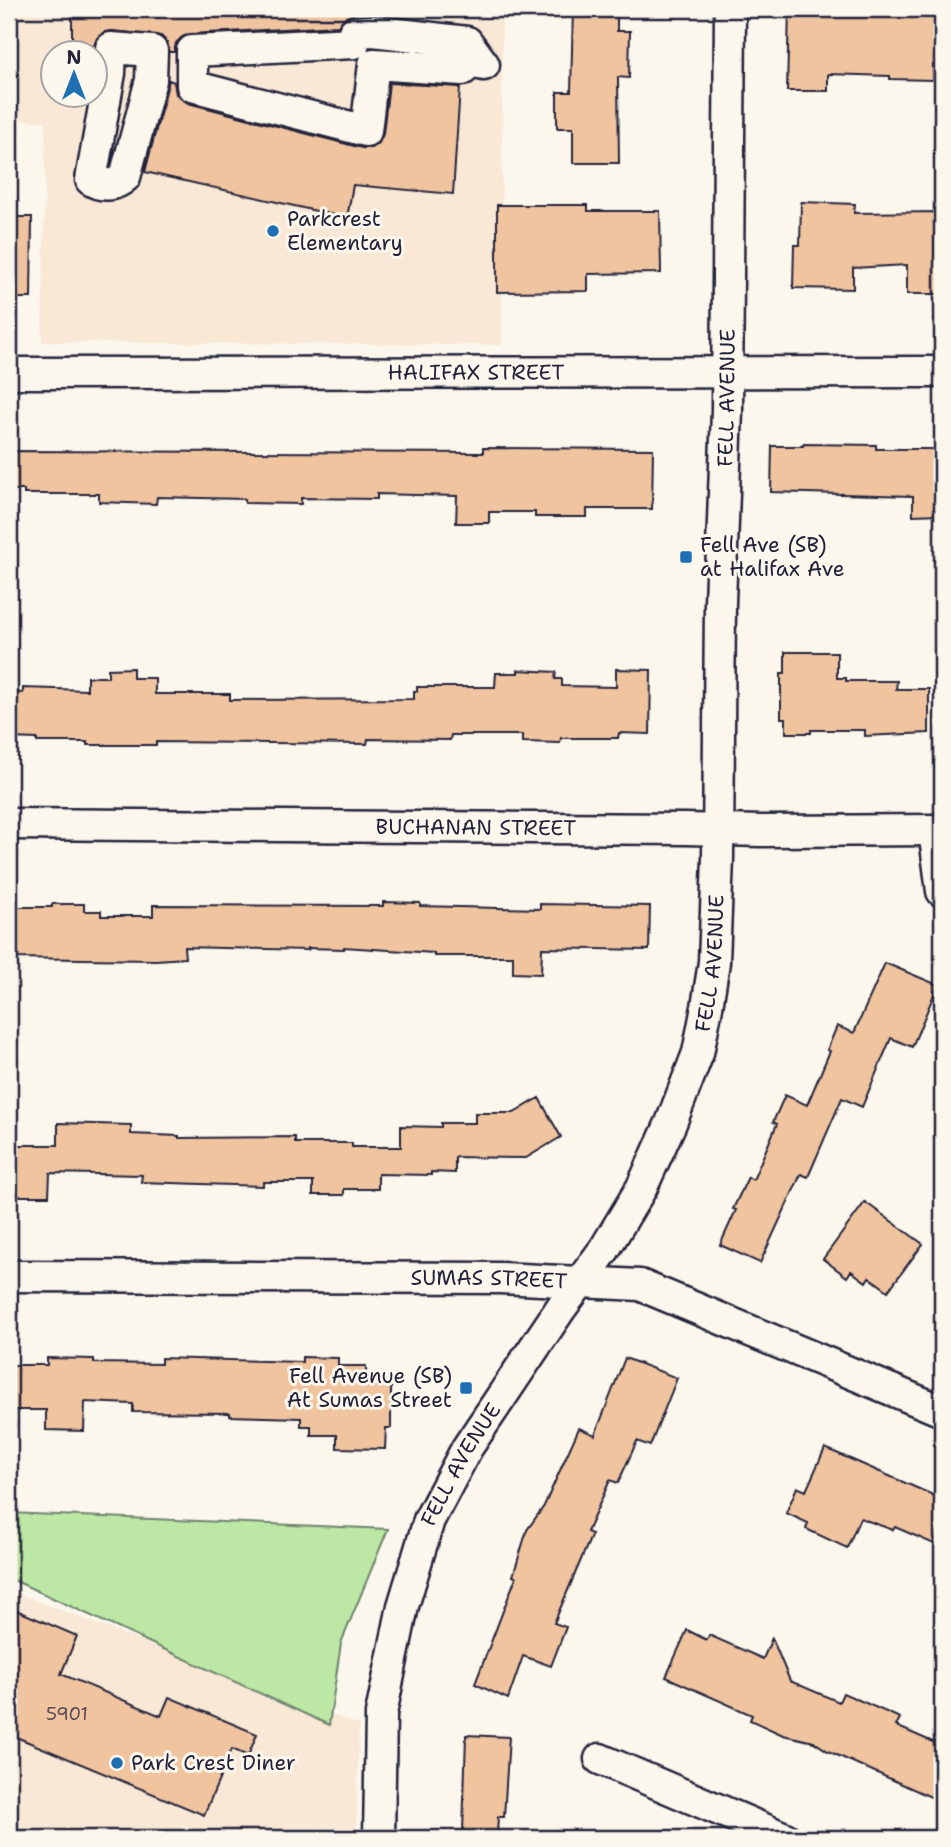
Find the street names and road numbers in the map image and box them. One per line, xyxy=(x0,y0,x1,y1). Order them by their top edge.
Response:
street label: FELL AVENUE xyxy=(711,329,742,467)
street label: HALIFAX STREET xyxy=(388,358,564,387)
street label: BUCHANAN STREET xyxy=(375,813,577,842)
street label: FELL AVENUE xyxy=(688,894,731,1034)
street label: SUMAS STREET xyxy=(411,1264,568,1295)
street label: FELL AVENUE xyxy=(414,1397,507,1531)

